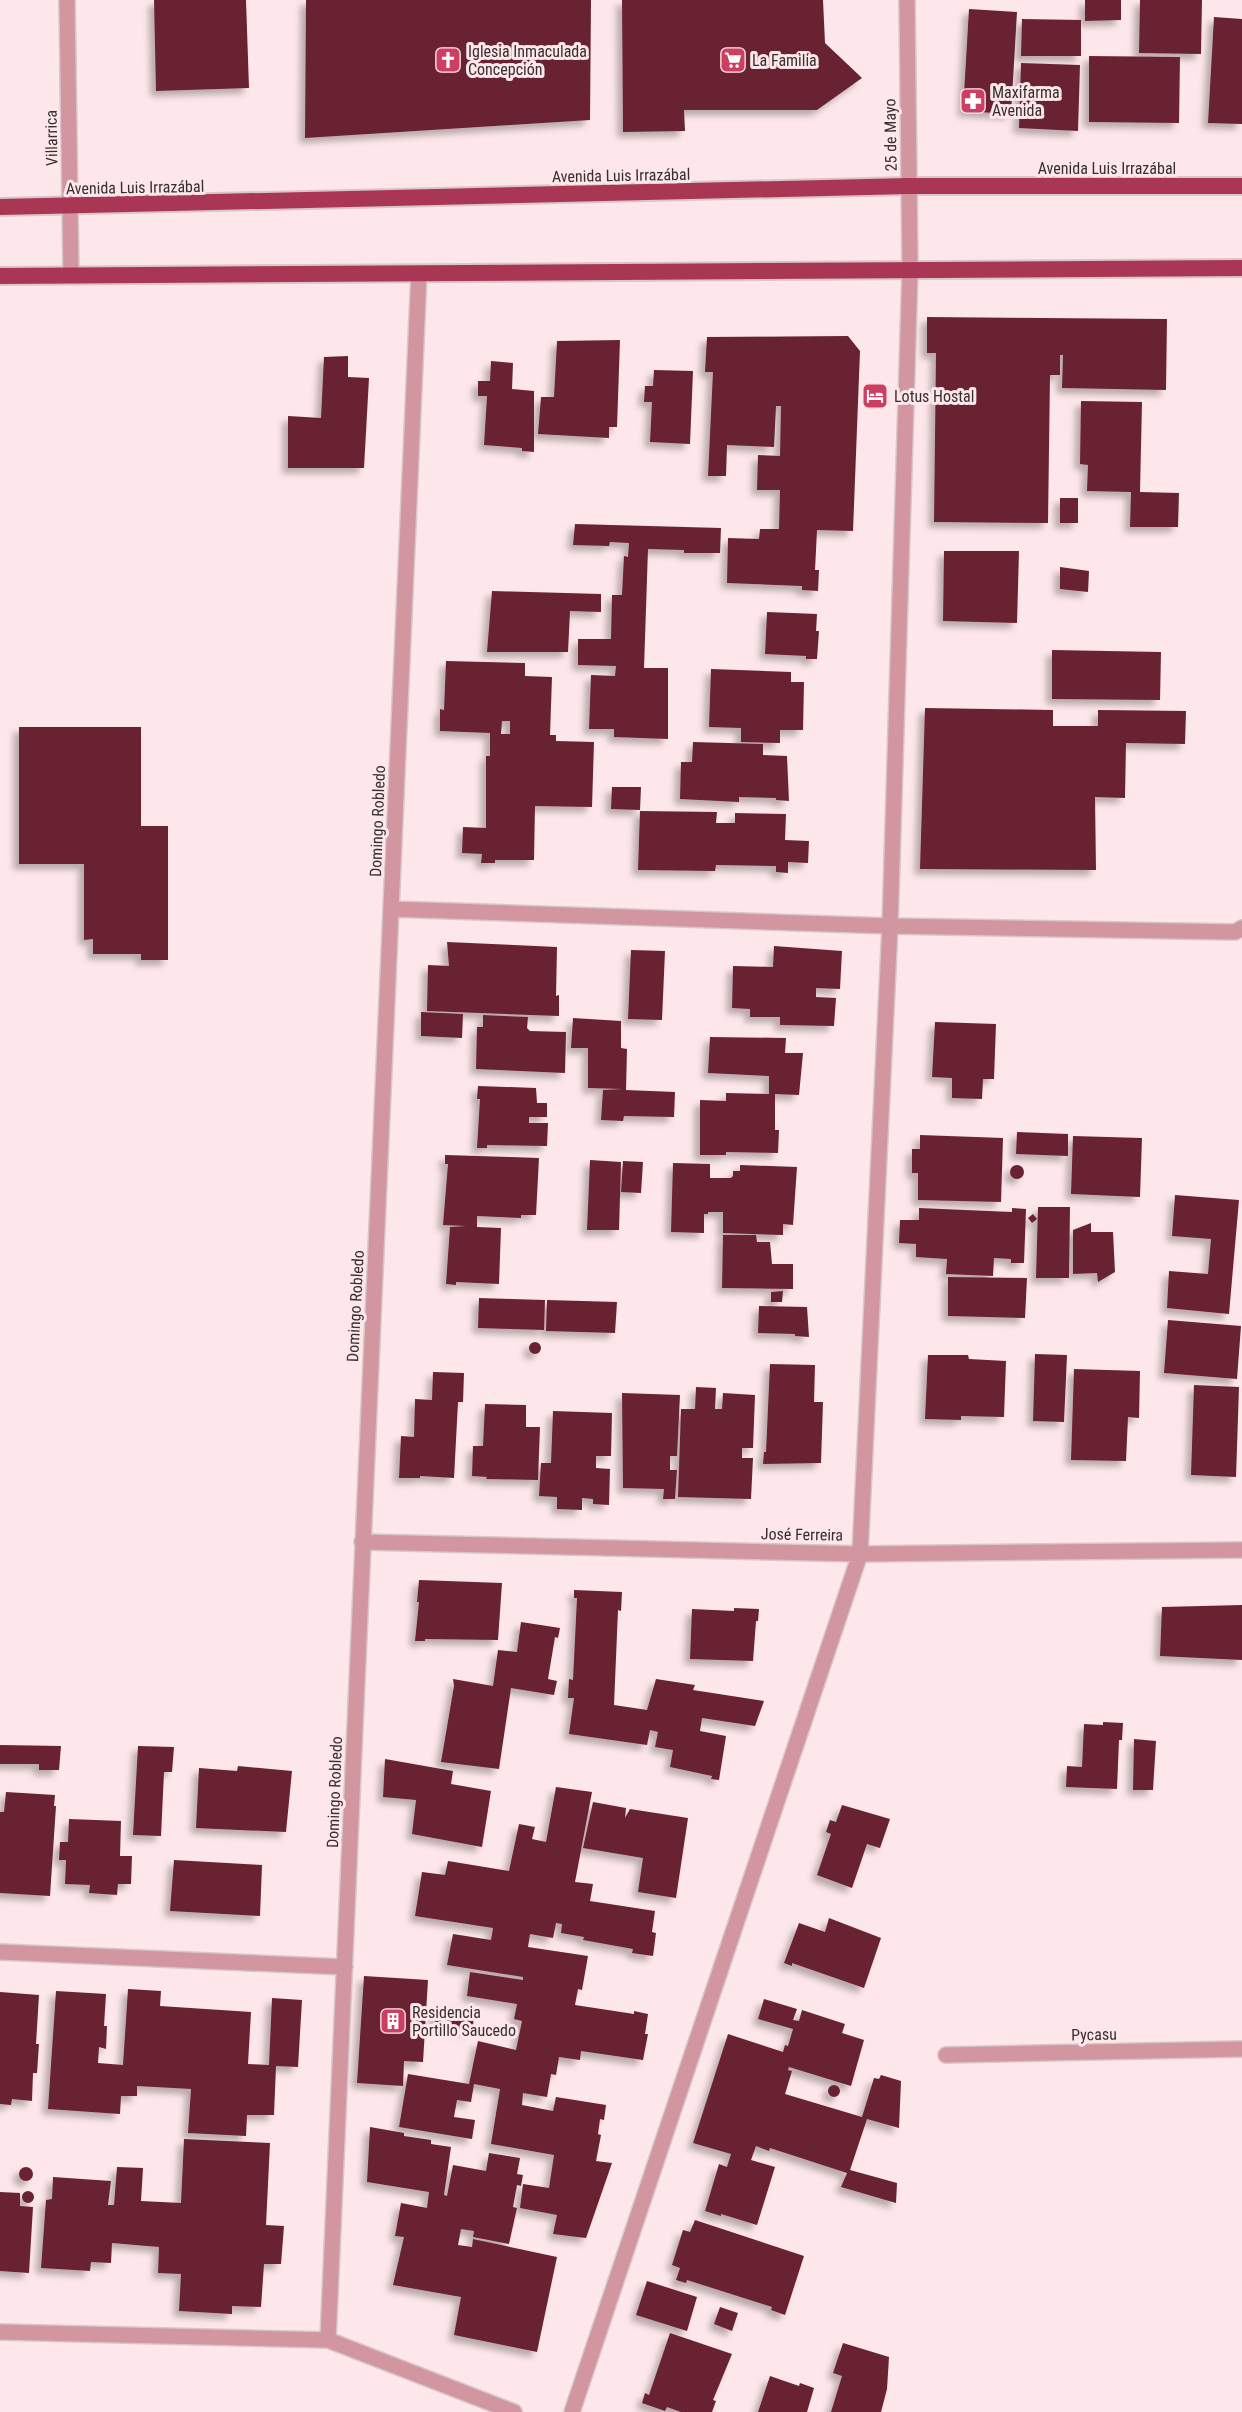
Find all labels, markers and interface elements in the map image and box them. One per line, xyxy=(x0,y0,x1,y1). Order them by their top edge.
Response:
place label: Iglesia Inmaculada Concepción xyxy=(468,42,587,79)
church icon: Iglesia Inmaculada Concepción xyxy=(433,45,463,75)
supermarket icon: La Familia xyxy=(718,45,748,75)
place label: La Familia xyxy=(752,51,817,70)
place label: Maxifarma Avenida xyxy=(992,83,1060,120)
pharmacy icon: Maxifarma Avenida xyxy=(958,86,988,116)
street label: 25 de Mayo xyxy=(880,98,901,172)
street label: Villarrica xyxy=(42,110,61,166)
street label: Avenida Luis Irrazábal xyxy=(1038,159,1176,178)
street label: Avenida Luis Irrazábal xyxy=(552,165,690,186)
street label: Avenida Luis Irrazábal xyxy=(66,177,204,198)
hotel icon: Lotus Hostal xyxy=(860,381,890,411)
place label: Lotus Hostal xyxy=(894,387,974,406)
street label: Domingo Robledo xyxy=(366,765,389,877)
street label: Domingo Robledo xyxy=(343,1250,368,1362)
street label: José Ferreira xyxy=(761,1524,843,1545)
street label: Domingo Robledo xyxy=(323,1736,346,1848)
place label: Residencia Portillo Saucedo xyxy=(412,2003,516,2040)
building icon: Residencia Portillo Saucedo xyxy=(378,2006,408,2036)
street label: Pycasu xyxy=(1071,2025,1117,2044)

